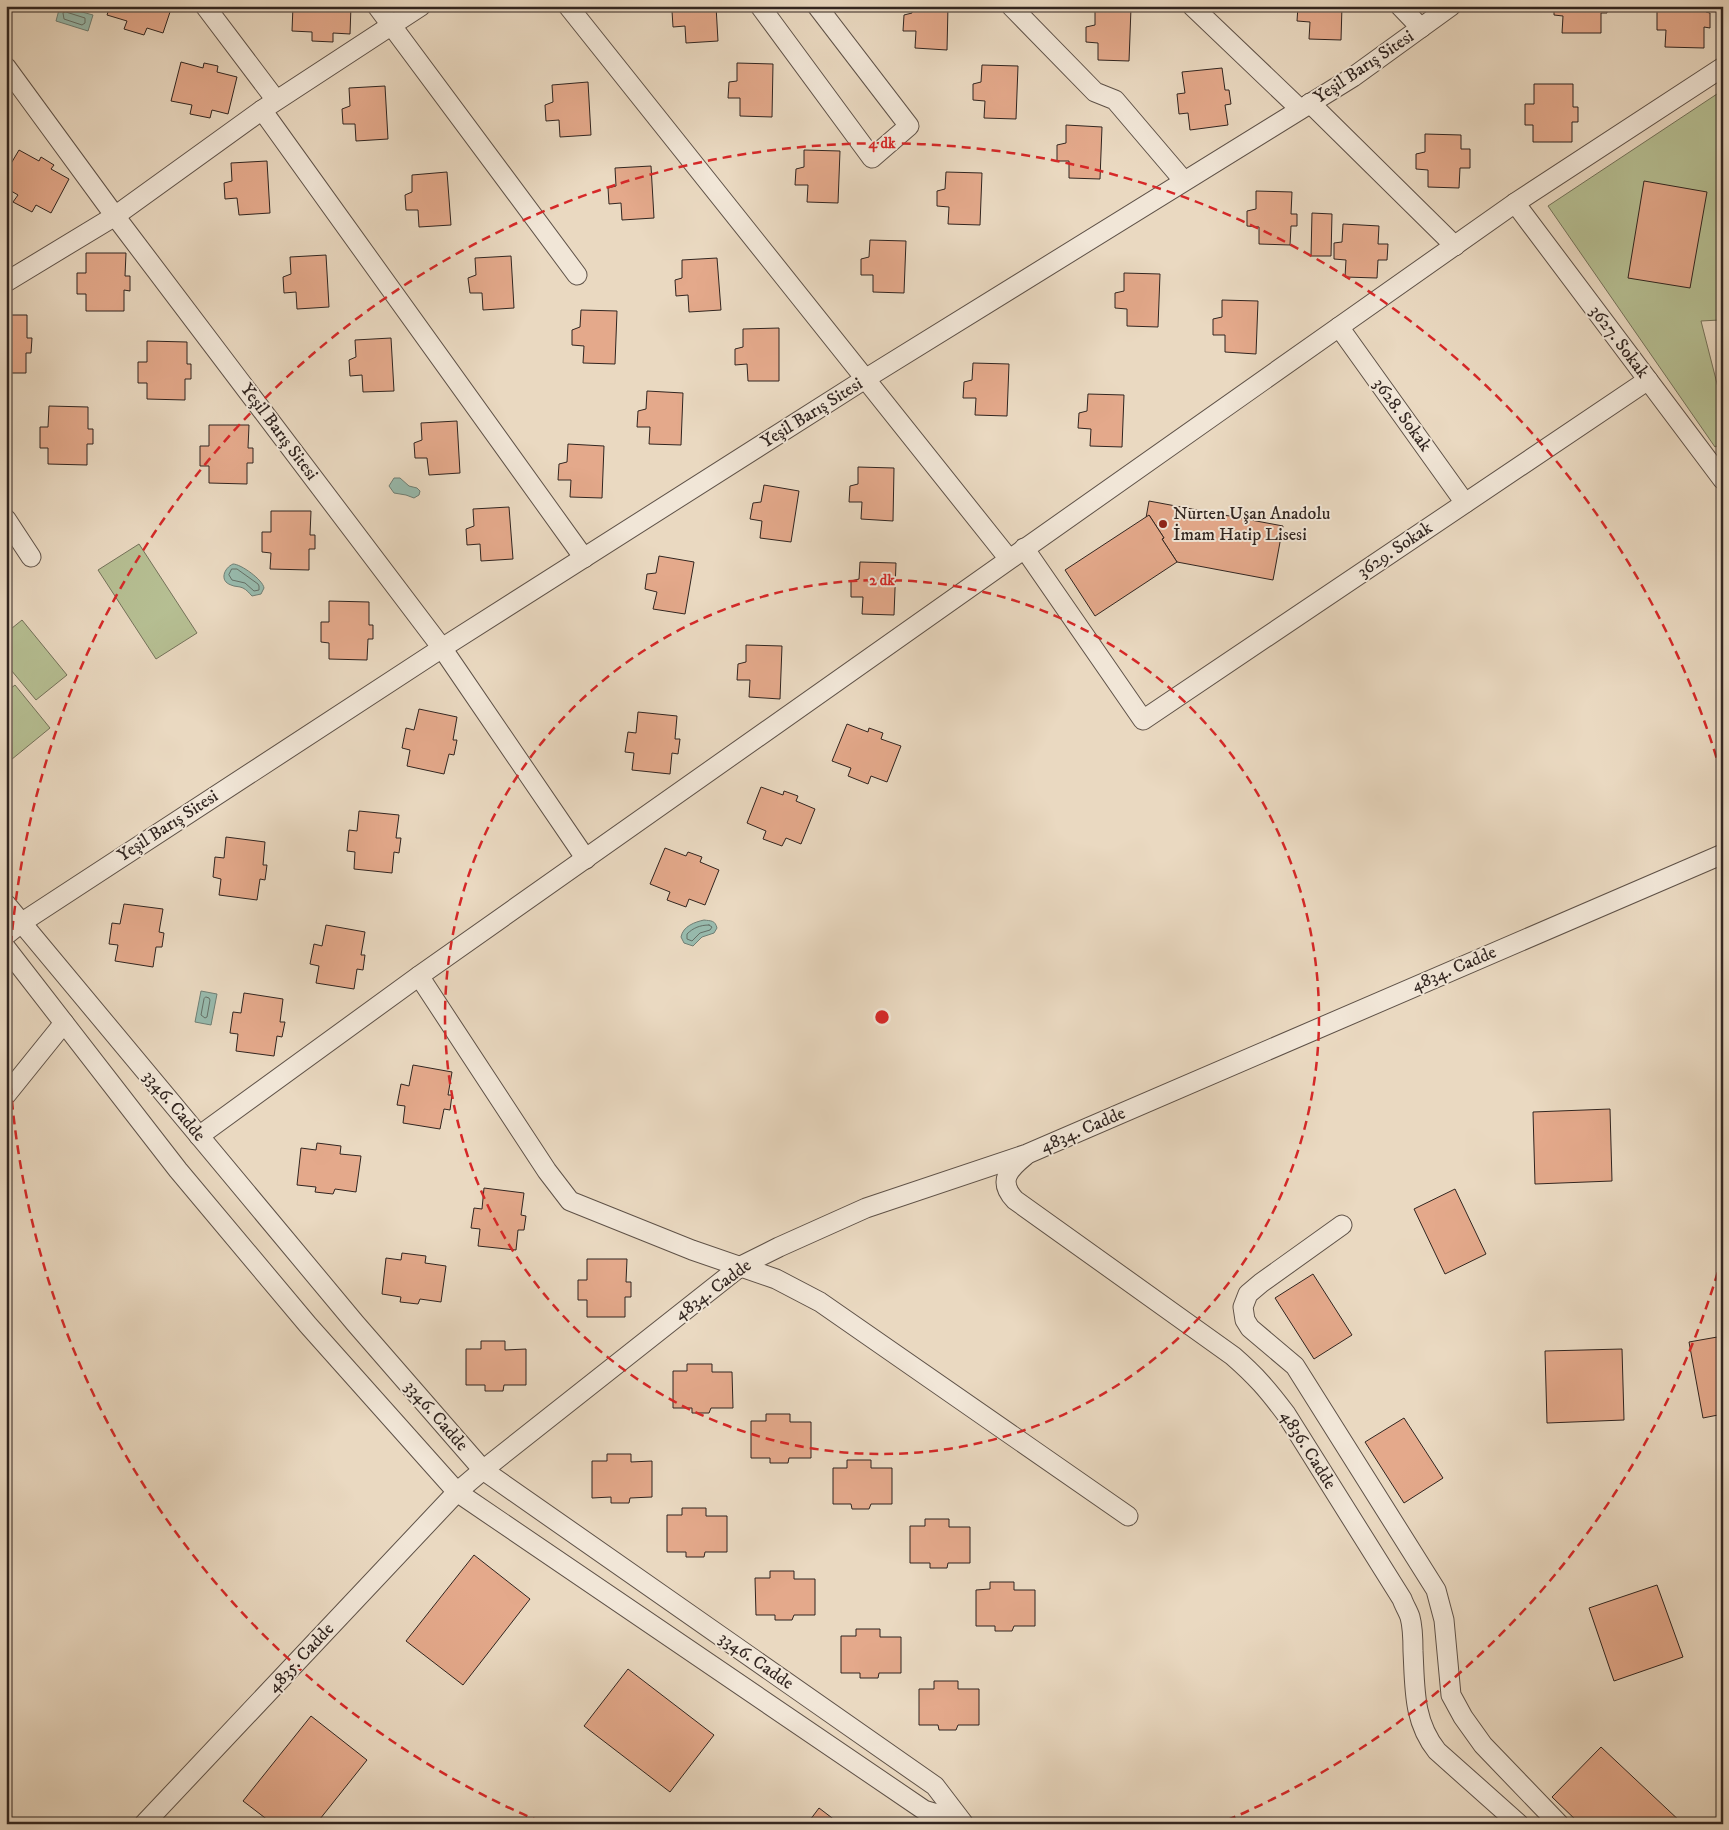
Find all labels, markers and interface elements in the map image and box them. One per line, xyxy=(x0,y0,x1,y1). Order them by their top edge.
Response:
street label: Yeşil Barış Sitesi xyxy=(1310,26,1418,108)
text: 4 dk xyxy=(868,134,896,153)
street label: 3627. Sokak xyxy=(1584,301,1654,383)
street label: Yeşil Barış Sitesi xyxy=(757,373,867,453)
street label: 3628. Sokak xyxy=(1368,374,1436,456)
street label: Yeşil Barış Sitesi xyxy=(235,379,323,485)
place label: Nurten Uşan Anadolu İmam Hatip Lisesi xyxy=(1173,503,1331,546)
street label: 3629. Sokak xyxy=(1353,517,1437,583)
marker: Nurten Uşan Anadolu İmam Hatip Lisesi xyxy=(1157,518,1169,530)
text: 2 dk xyxy=(869,571,895,590)
street label: Yeşil Barış Sitesi xyxy=(113,785,223,867)
street label: 4834. Cadde xyxy=(1408,941,1500,997)
centre of rings xyxy=(873,1008,891,1026)
street label: 3346. Cadde xyxy=(138,1066,210,1146)
street label: 4834. Cadde xyxy=(1037,1102,1129,1158)
street label: 4834. Cadde xyxy=(670,1255,756,1325)
street label: 3346. Cadde xyxy=(399,1376,473,1456)
street label: 4836. Cadde xyxy=(1275,1407,1341,1493)
street label: 4835. Cadde xyxy=(263,1618,339,1698)
street label: 3346. Cadde xyxy=(714,1627,798,1695)

